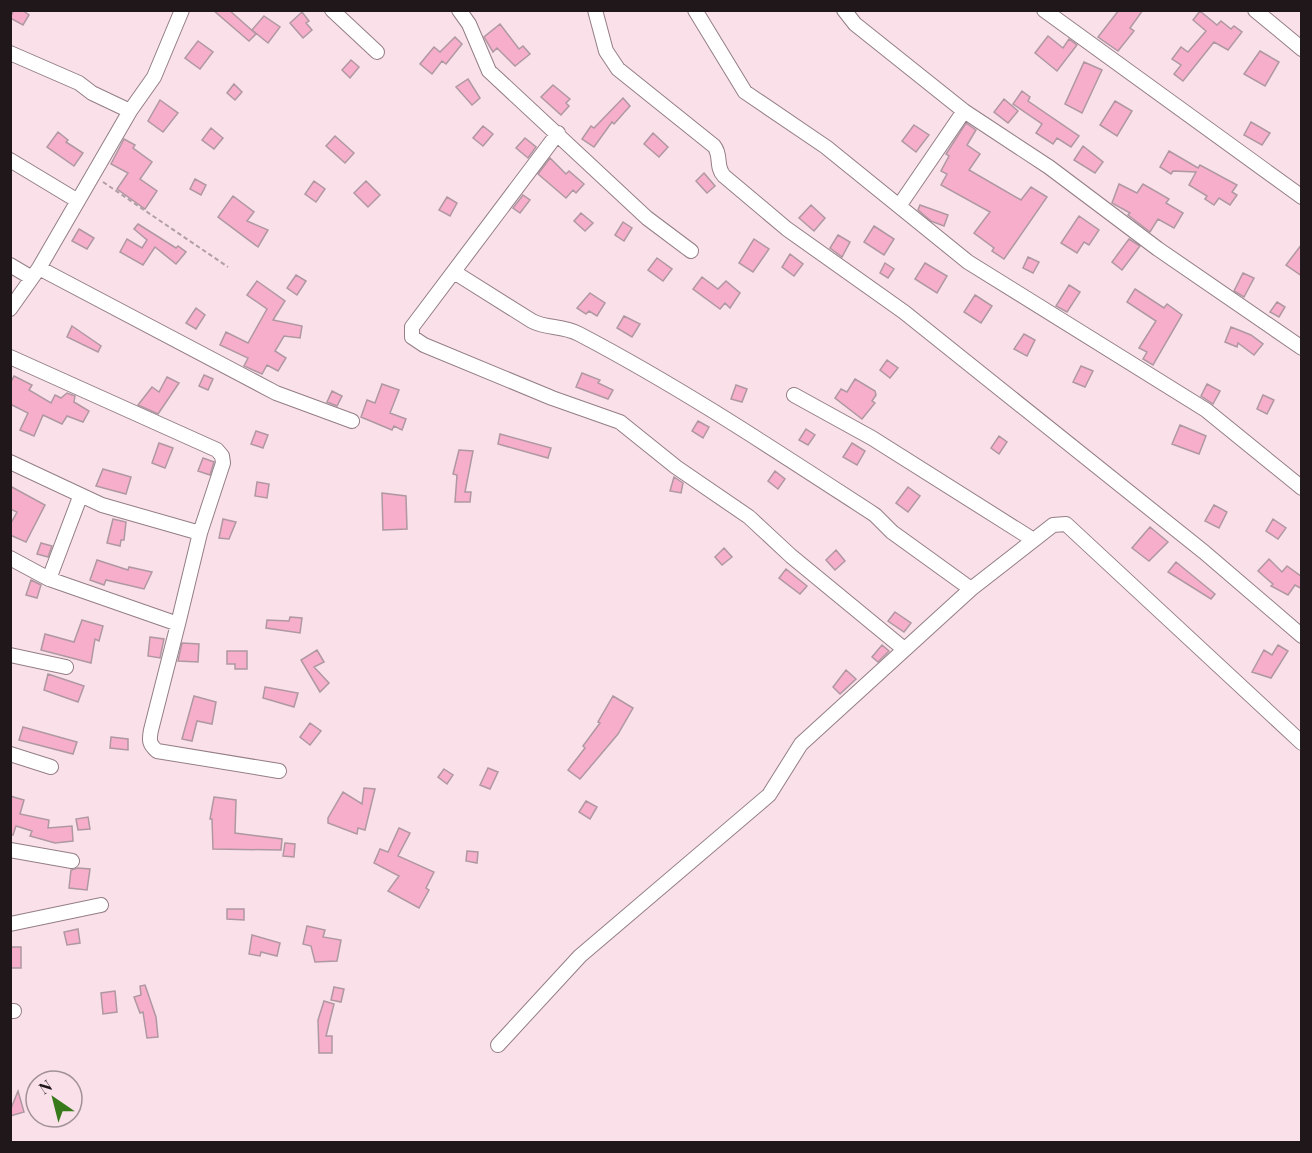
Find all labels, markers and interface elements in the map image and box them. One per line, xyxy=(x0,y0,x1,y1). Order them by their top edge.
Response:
north arrow xyxy=(24,1069,84,1129)
text: N xyxy=(34,1074,56,1098)

